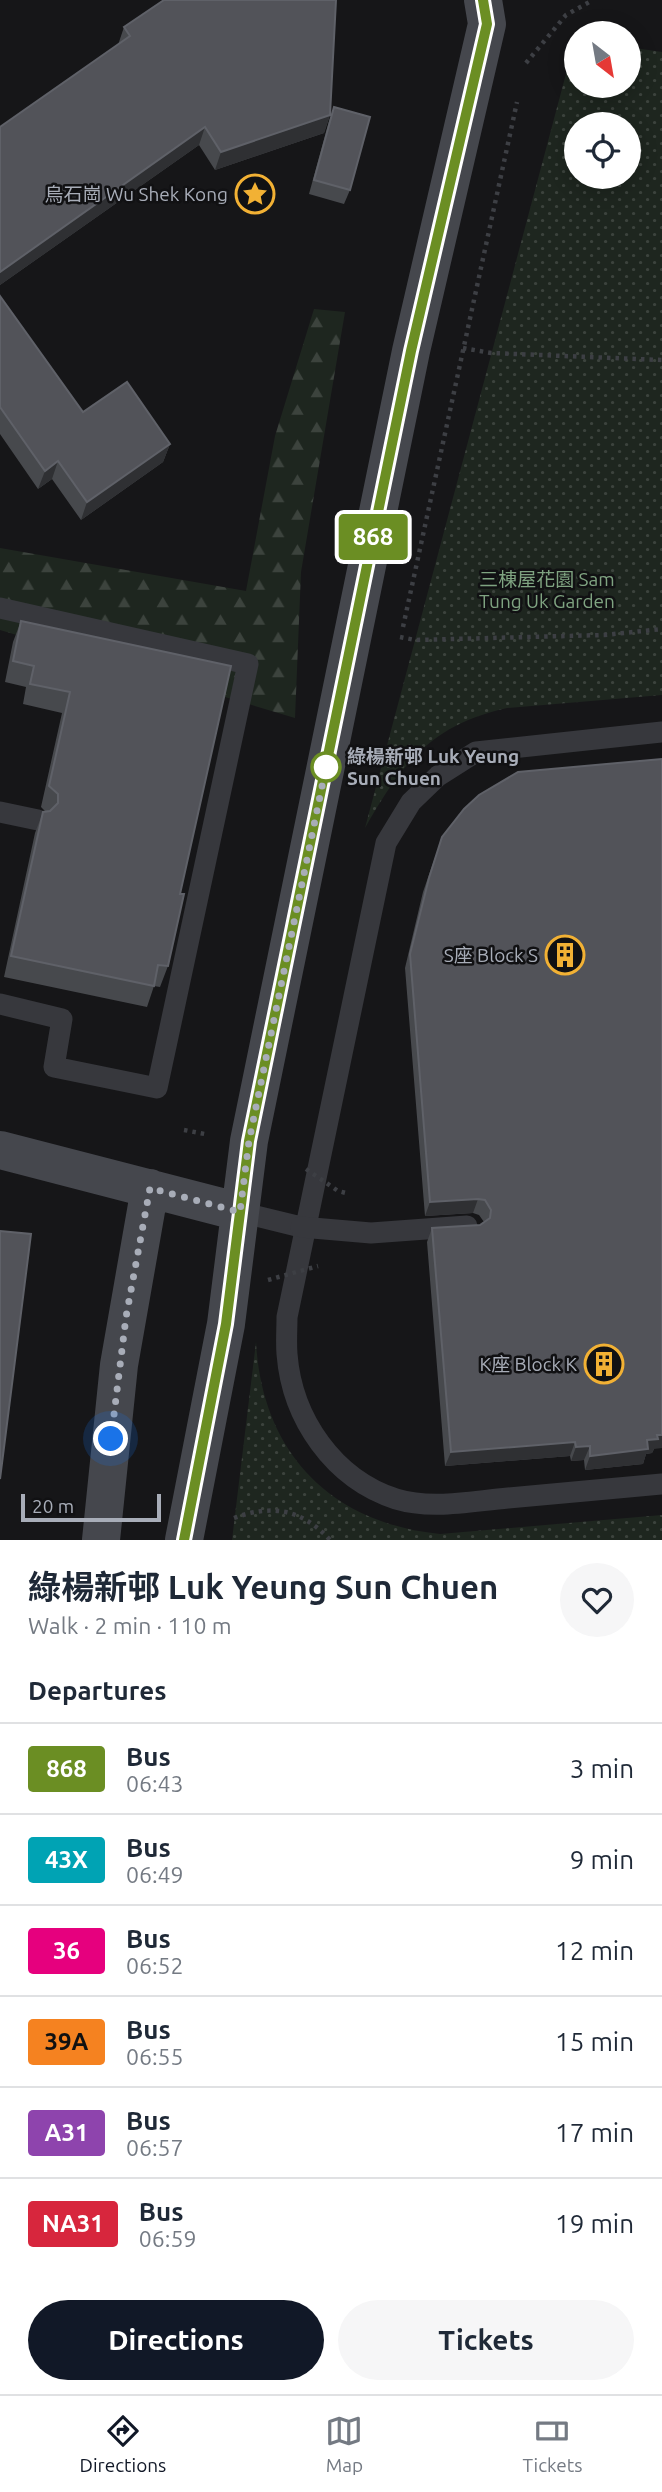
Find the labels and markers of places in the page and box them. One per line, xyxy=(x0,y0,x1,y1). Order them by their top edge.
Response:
place icon: 烏石崗 Wu Shek Kong xyxy=(234,173,276,215)
place label: 烏石崗 Wu Shek Kong xyxy=(45,183,228,205)
place label: 綠楊新邨 Luk Yeung Sun Chuen xyxy=(347,745,519,789)
marker: 綠楊新邨 Luk Yeung Sun Chuen xyxy=(311,752,341,782)
building icon: S座 Block S xyxy=(544,934,586,976)
place label: S座 Block S xyxy=(444,944,538,966)
building icon: K座 Block K xyxy=(583,1343,625,1385)
place label: K座 Block K xyxy=(480,1353,577,1375)

